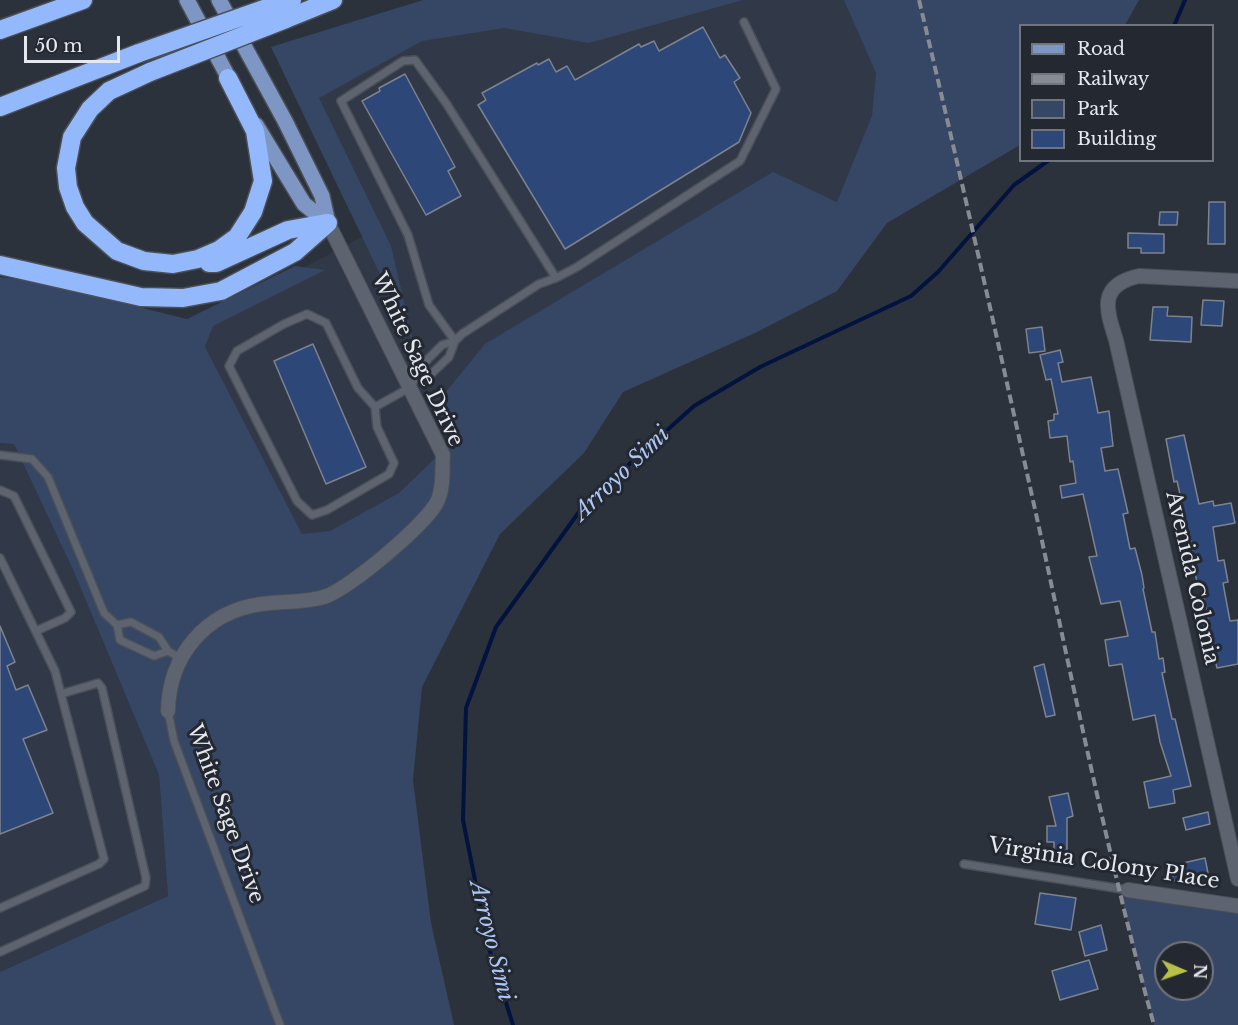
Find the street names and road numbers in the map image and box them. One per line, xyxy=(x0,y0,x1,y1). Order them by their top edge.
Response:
street label: White Sage Drive xyxy=(366,269,468,451)
street label: Avenida Colonia xyxy=(1160,489,1224,667)
street label: White Sage Drive xyxy=(181,721,269,907)
street label: Virginia Colony Place xyxy=(987,833,1221,895)

